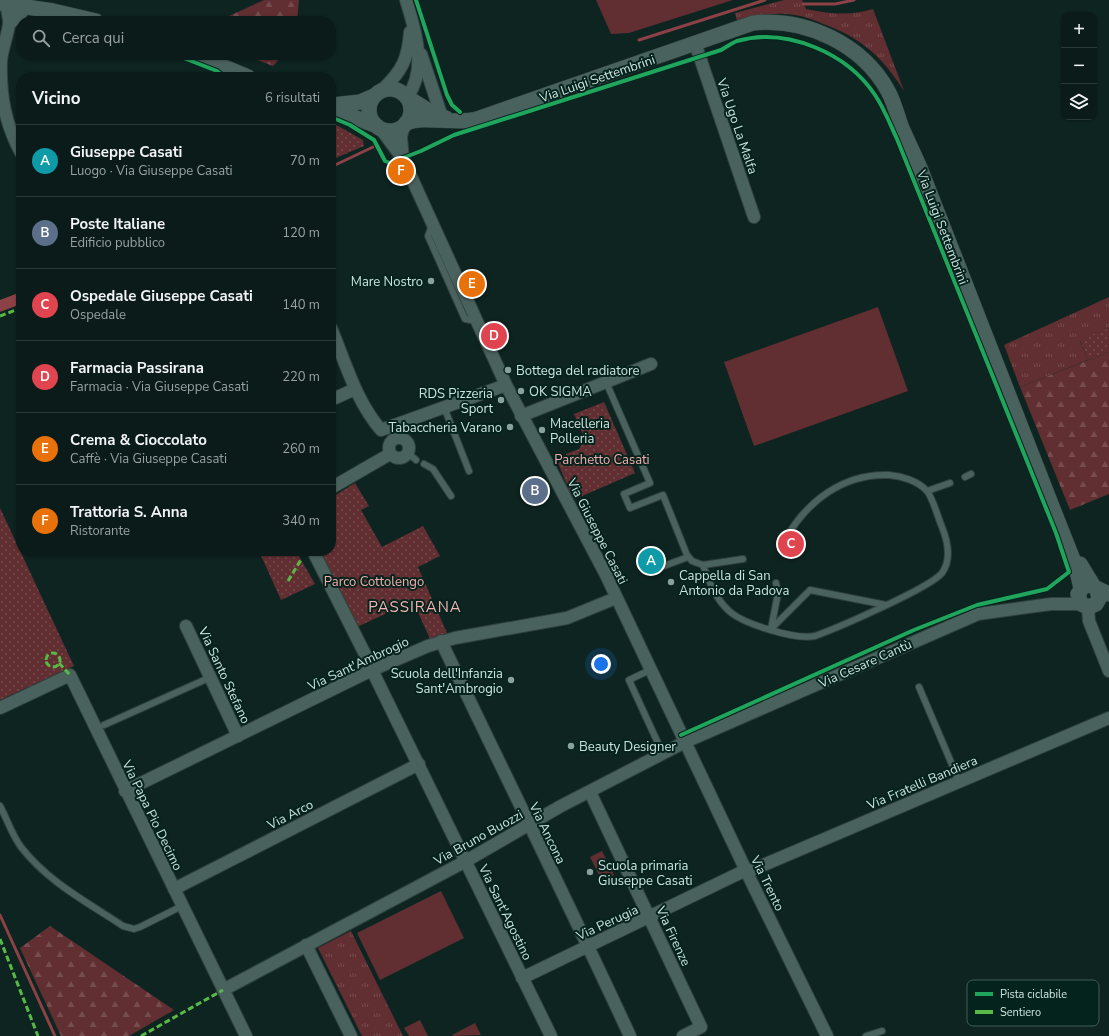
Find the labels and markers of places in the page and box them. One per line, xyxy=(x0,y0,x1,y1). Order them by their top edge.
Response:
pin: F xyxy=(388,156,414,186)
pin: E xyxy=(459,269,485,299)
place label: Mare Nostro xyxy=(351,273,423,291)
marker: Mare Nostro xyxy=(426,276,436,286)
pin: D xyxy=(481,321,507,351)
place label: Bottega del radiatore xyxy=(516,362,640,380)
marker: Bottega del radiatore xyxy=(503,365,513,375)
place label: OK SIGMA xyxy=(529,383,592,401)
place label: RDS Pizzeria Sport xyxy=(419,385,493,418)
marker: OK SIGMA xyxy=(516,386,526,396)
marker: RDS Pizzeria Sport xyxy=(496,395,506,405)
place label: Macelleria Polleria xyxy=(550,415,610,448)
place label: Tabaccheria Varano xyxy=(389,419,502,437)
marker: Tabaccheria Varano xyxy=(505,422,515,432)
marker: Macelleria Polleria xyxy=(537,425,547,435)
pin: B xyxy=(522,476,548,506)
pin: C xyxy=(778,529,804,559)
pin: A xyxy=(638,546,664,576)
place label: Cappella di San Antonio da Padova xyxy=(679,567,789,600)
marker: Cappella di San Antonio da Padova xyxy=(666,577,676,587)
place label: Scuola dell'Infanzia Sant'Ambrogio xyxy=(391,665,503,698)
marker: Scuola dell'Infanzia Sant'Ambrogio xyxy=(506,675,516,685)
place label: Beauty Designer xyxy=(579,738,676,756)
marker: Beauty Designer xyxy=(566,741,576,751)
place label: Scuola primaria Giuseppe Casati xyxy=(598,857,692,890)
marker: Scuola primaria Giuseppe Casati xyxy=(585,867,595,877)

